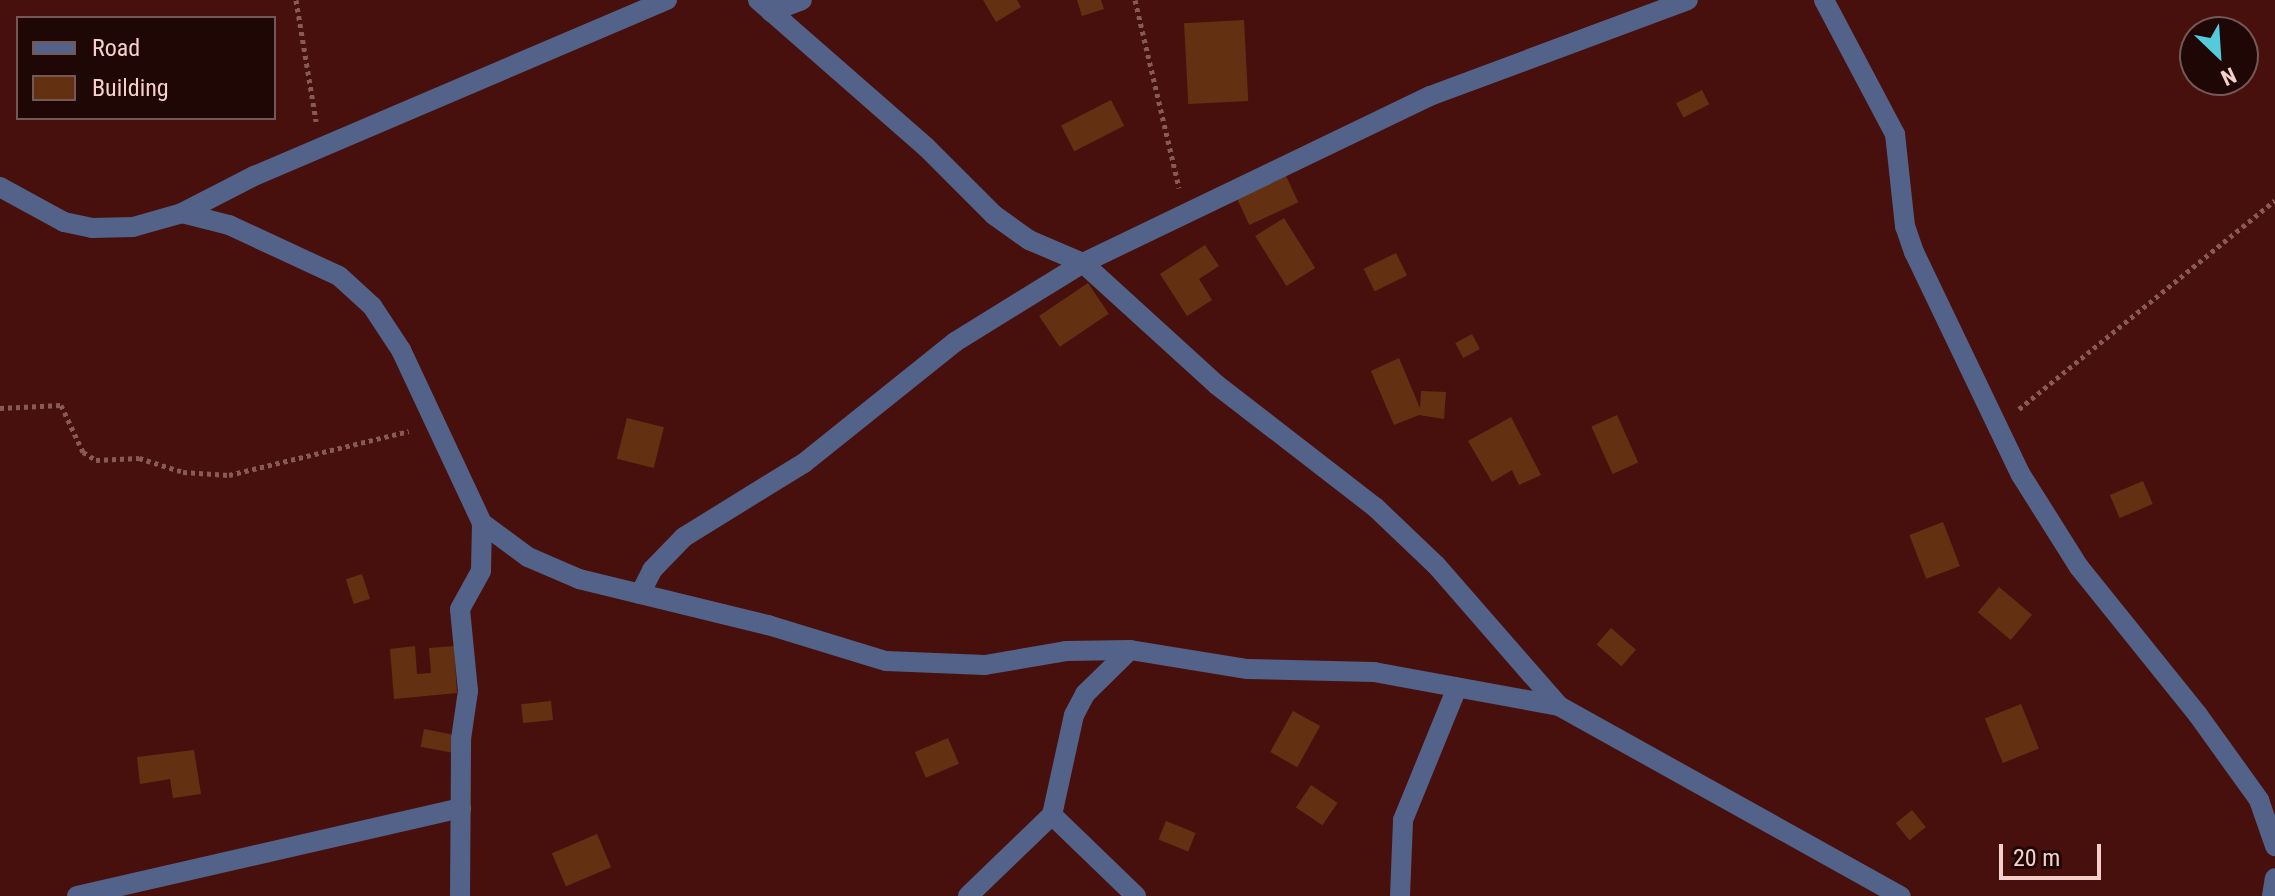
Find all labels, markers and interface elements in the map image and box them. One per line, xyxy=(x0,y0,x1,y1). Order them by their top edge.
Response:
legend xyxy=(16,16,276,120)
north arrow xyxy=(2179,16,2259,96)
text: Road xyxy=(92,34,140,62)
text: N xyxy=(2217,62,2240,91)
text: Building xyxy=(92,74,169,102)
scale bar xyxy=(2003,828,2105,878)
text: 20 m xyxy=(2013,844,2060,872)

